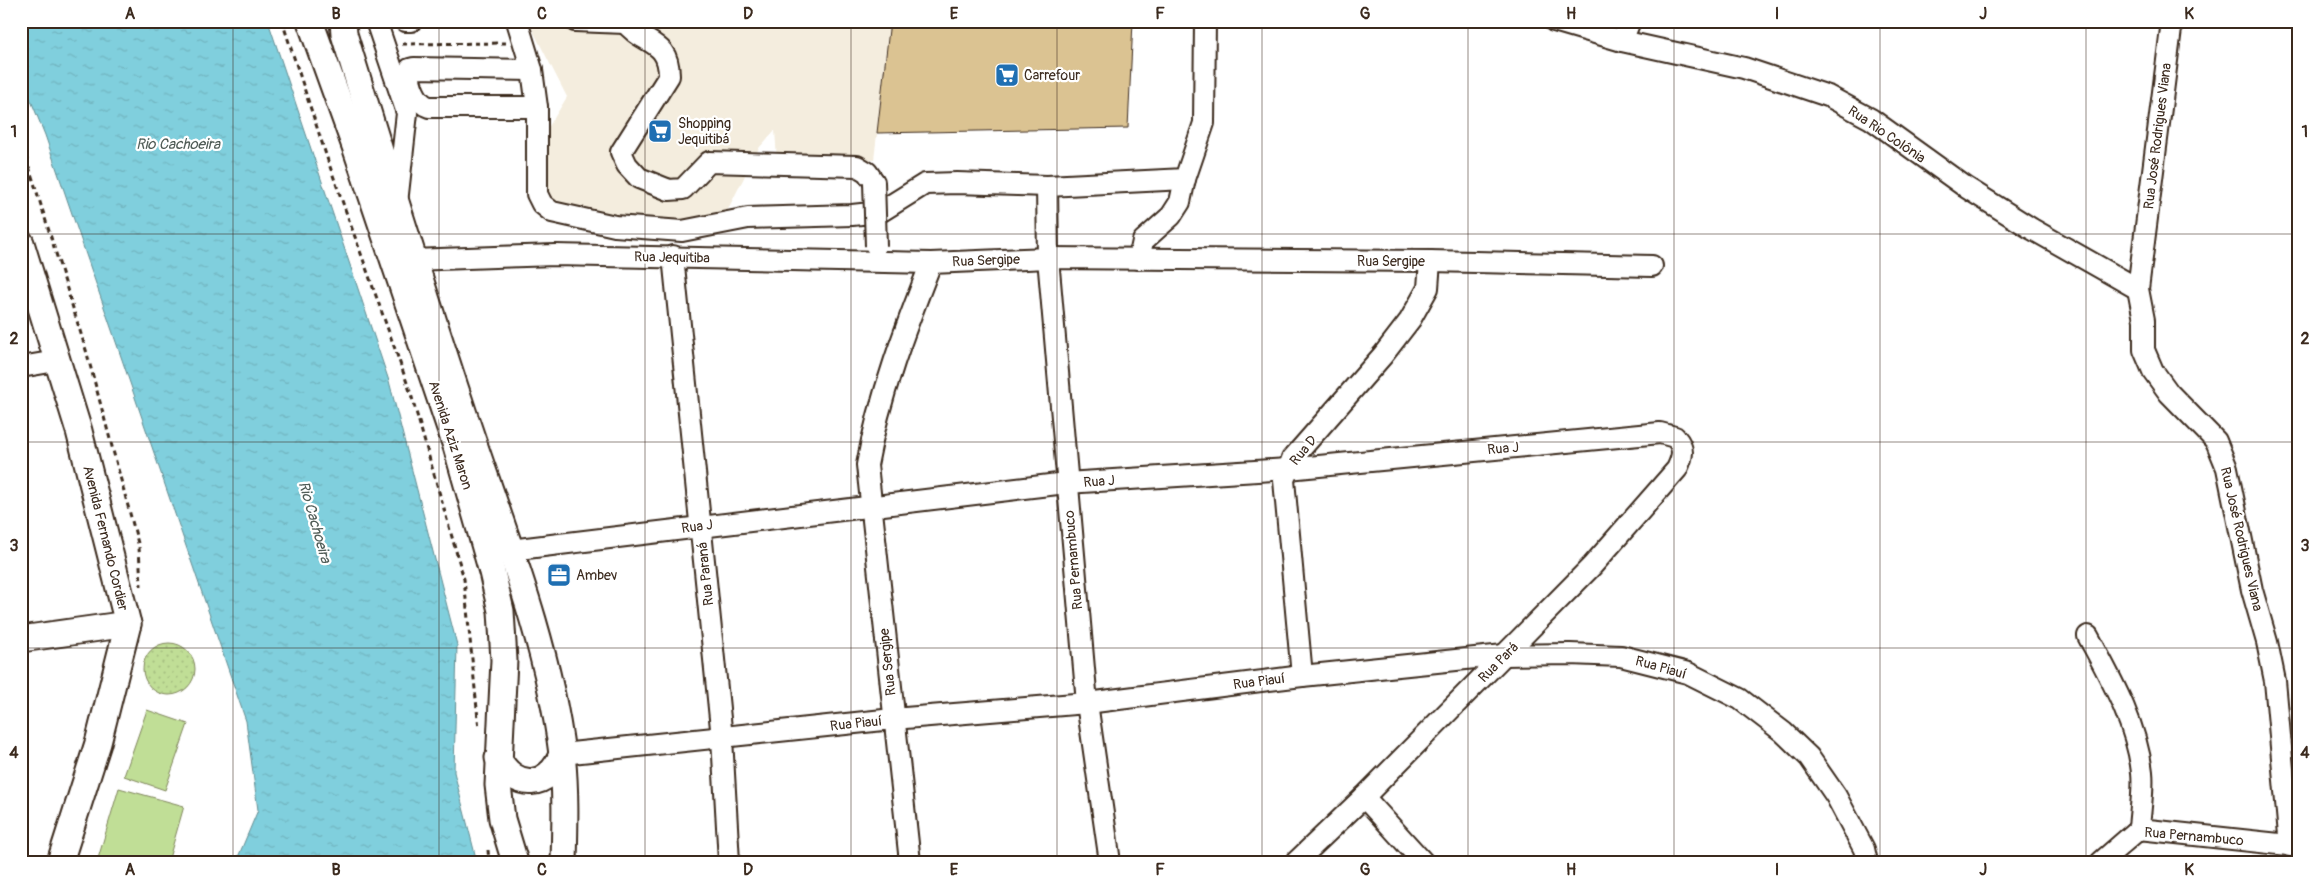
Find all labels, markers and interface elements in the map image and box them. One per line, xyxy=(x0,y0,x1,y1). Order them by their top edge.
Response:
text: A xyxy=(125,4,136,24)
text: B xyxy=(331,4,341,24)
text: C xyxy=(537,4,547,24)
text: D xyxy=(743,4,753,24)
text: E xyxy=(950,4,959,24)
text: F xyxy=(1155,4,1165,24)
text: G xyxy=(1360,4,1371,24)
text: H xyxy=(1566,4,1576,24)
text: I xyxy=(1775,4,1779,24)
text: J xyxy=(1979,4,1987,24)
text: K xyxy=(2184,4,2194,24)
supermarket icon: Carrefour xyxy=(994,62,1020,88)
street label: Rua José Rodrigues Viana xyxy=(2140,62,2175,210)
place label: Carrefour xyxy=(1024,67,1080,84)
street label: Rua Rio Colônia xyxy=(1845,102,1929,167)
place label: Shopping Jequitibá xyxy=(678,115,731,148)
supermarket icon: Shopping Jequitibá xyxy=(647,118,673,144)
text: 1 xyxy=(11,122,17,142)
text: 1 xyxy=(2302,122,2308,142)
water label: Rio Cachoeira xyxy=(136,135,221,154)
street label: Rua Jequitiba xyxy=(634,248,710,267)
street label: Rua Sergipe xyxy=(952,251,1020,270)
street label: Rua Sergipe xyxy=(1357,253,1425,270)
text: 2 xyxy=(10,329,19,349)
text: 2 xyxy=(2301,329,2310,349)
street label: Avenida Aziz Maron xyxy=(425,378,476,492)
street label: Rua D xyxy=(1286,432,1321,469)
street label: Rua J xyxy=(1487,439,1520,458)
street label: Avenida Fernando Cordier xyxy=(79,464,132,613)
street label: Rua José Rodrigues Viana xyxy=(2217,465,2266,613)
street label: Rua J xyxy=(1083,472,1116,491)
water label: Rio Cachoeira xyxy=(294,479,336,566)
street label: Rua Pernambuco xyxy=(1061,509,1086,610)
street label: Rua J xyxy=(680,516,714,537)
text: 3 xyxy=(10,536,19,556)
text: 3 xyxy=(2301,536,2310,556)
street label: Rua Paraná xyxy=(694,541,717,607)
office icon: Ambev xyxy=(546,562,572,588)
place label: Ambev xyxy=(576,567,617,584)
street label: Rua Sergipe xyxy=(875,627,899,697)
street label: Rua Pará xyxy=(1475,639,1522,686)
street label: Rua Piauí xyxy=(1633,652,1688,683)
street label: Rua Piauí xyxy=(1232,670,1286,693)
street label: Rua Piauí xyxy=(829,712,883,735)
text: 4 xyxy=(9,743,19,763)
text: 4 xyxy=(2300,743,2310,763)
street label: Rua Pernambuco xyxy=(2144,824,2245,849)
text: A xyxy=(125,860,136,880)
text: B xyxy=(331,860,341,880)
text: C xyxy=(537,860,547,880)
text: D xyxy=(743,860,753,880)
text: E xyxy=(950,860,959,880)
text: F xyxy=(1155,860,1165,880)
text: G xyxy=(1360,860,1371,880)
text: H xyxy=(1566,860,1576,880)
text: I xyxy=(1775,860,1779,880)
text: J xyxy=(1979,860,1987,880)
text: K xyxy=(2184,860,2194,880)

